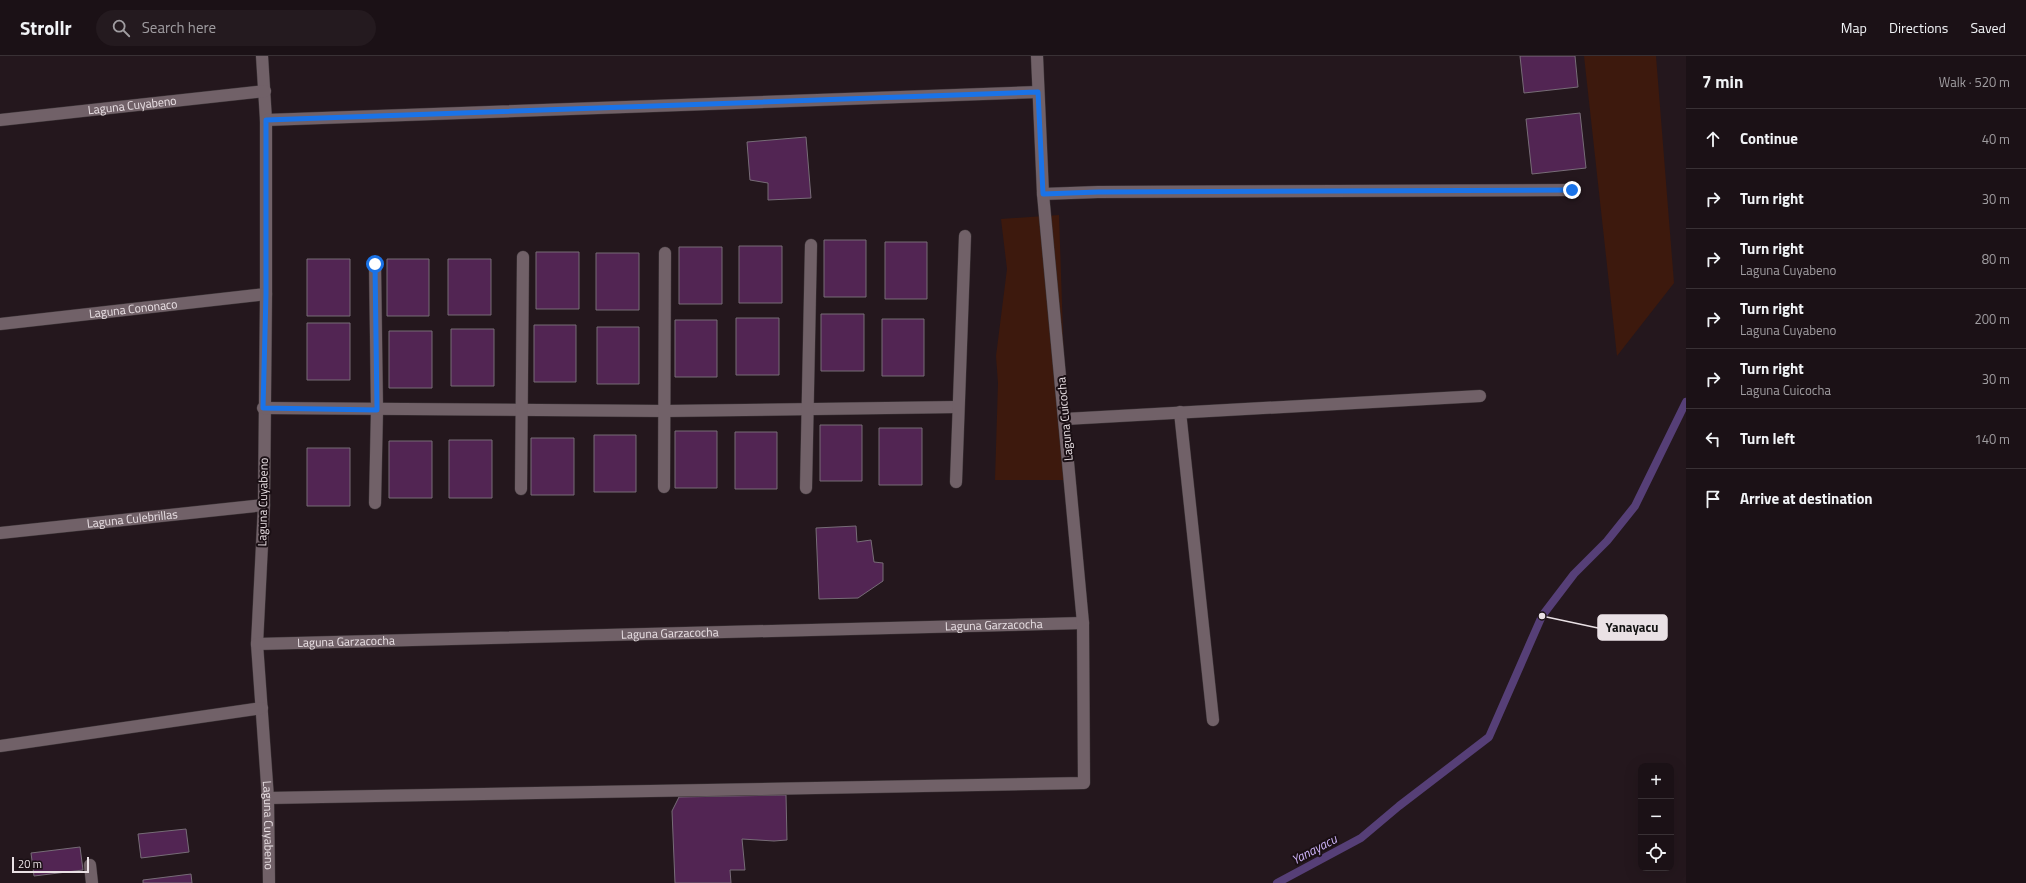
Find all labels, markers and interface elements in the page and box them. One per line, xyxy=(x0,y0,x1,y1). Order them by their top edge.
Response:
search box xyxy=(96,10,376,46)
text: Strollr xyxy=(20,13,72,42)
text: Search here xyxy=(142,16,216,39)
icon: search xyxy=(110,17,132,39)
text: Map xyxy=(1841,17,1867,38)
text: Directions xyxy=(1889,17,1948,38)
text: Saved xyxy=(1970,17,2006,38)
text: 7 min xyxy=(1702,69,1743,95)
text: Walk · 520 m xyxy=(1939,72,2010,92)
street label: Laguna Cuyabeno xyxy=(87,91,177,119)
text: Continue xyxy=(1740,127,1798,150)
icon: ahead xyxy=(1702,128,1724,150)
text: 40 m xyxy=(1982,129,2010,149)
route end xyxy=(1563,181,1581,199)
text: Turn right xyxy=(1740,187,1804,210)
icon: right xyxy=(1702,188,1724,210)
text: 30 m xyxy=(1982,189,2010,209)
text: Turn right xyxy=(1740,237,1804,260)
icon: right xyxy=(1702,248,1724,270)
text: 80 m xyxy=(1982,249,2010,269)
route start xyxy=(366,255,384,273)
text: Laguna Cuyabeno xyxy=(1740,260,1836,280)
street label: Laguna Cononaco xyxy=(88,294,178,323)
text: Turn right xyxy=(1740,297,1804,320)
icon: right xyxy=(1702,308,1724,330)
text: 200 m xyxy=(1974,309,2010,329)
text: Laguna Cuyabeno xyxy=(1740,320,1836,340)
text: Turn right xyxy=(1740,357,1804,380)
icon: right xyxy=(1702,368,1724,390)
text: 30 m xyxy=(1982,369,2010,389)
street label: Laguna Cuicocha xyxy=(1051,376,1078,462)
text: Laguna Cuicocha xyxy=(1740,380,1831,400)
text: Turn left xyxy=(1740,427,1795,450)
icon: left xyxy=(1702,428,1724,450)
text: 140 m xyxy=(1974,429,2010,449)
street label: Laguna Cuyabeno xyxy=(252,457,273,547)
text: Arrive at destination xyxy=(1740,487,1873,510)
icon: arrive xyxy=(1702,488,1724,510)
street label: Laguna Culebrillas xyxy=(86,504,179,533)
street label: Laguna Garzacocha xyxy=(945,614,1043,636)
callout: Yanayacu xyxy=(1598,615,1667,640)
text: Yanayacu xyxy=(1606,617,1658,637)
street label: Laguna Garzacocha xyxy=(621,622,719,644)
street label: Laguna Garzacocha xyxy=(297,630,395,652)
map controls xyxy=(1638,763,1674,871)
button: + xyxy=(1638,763,1674,799)
street label: Laguna Cuyabeno xyxy=(258,780,279,870)
button: − xyxy=(1638,799,1674,835)
water label: Yanayacu xyxy=(1288,828,1342,869)
button: locate xyxy=(1638,835,1674,871)
scale bar xyxy=(12,855,89,874)
text: 20 m xyxy=(18,856,42,872)

